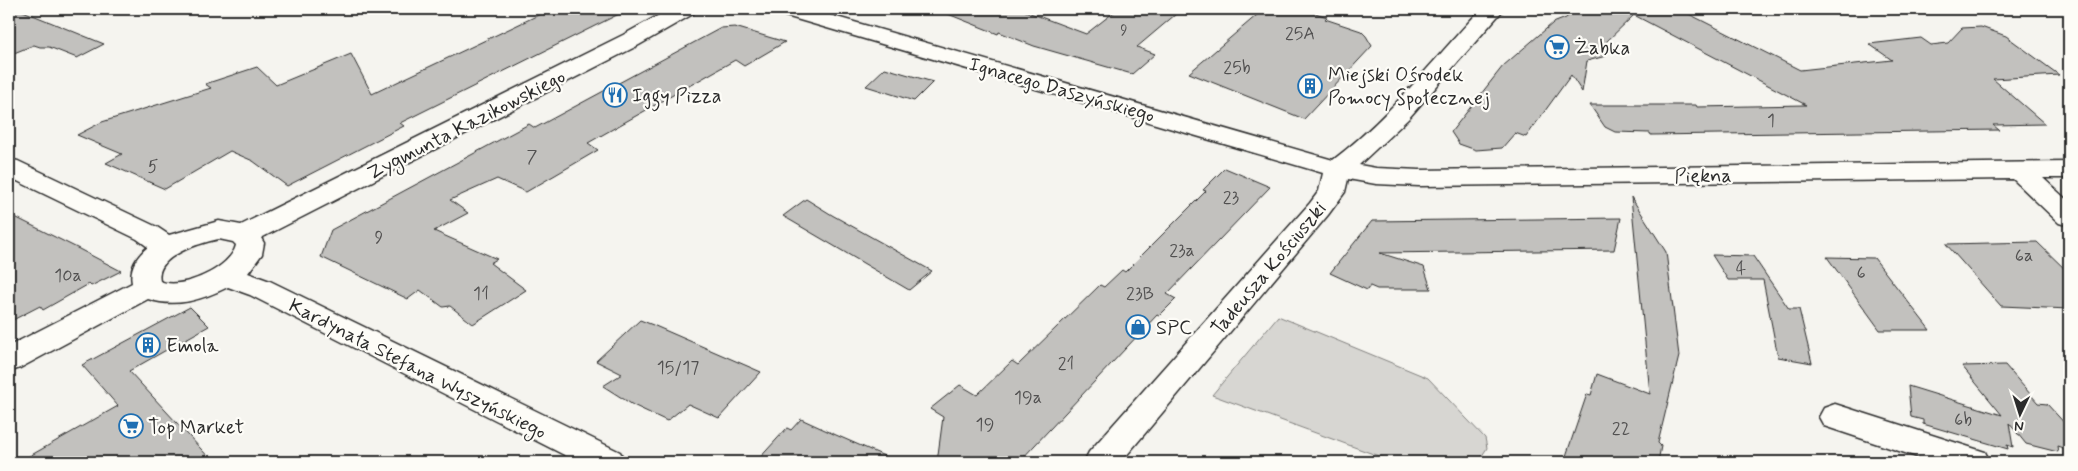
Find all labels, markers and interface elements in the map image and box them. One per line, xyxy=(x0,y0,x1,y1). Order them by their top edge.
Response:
house number: 9 xyxy=(1120,21,1128,41)
house number: 25A xyxy=(1285,22,1315,46)
supermarket icon: Żabka xyxy=(1544,34,1570,60)
place label: Żabka xyxy=(1574,35,1630,62)
street label: Ignacego Daszyńskiego xyxy=(965,51,1158,131)
house number: 25b xyxy=(1223,56,1251,80)
place label: Miejski Ośrodek Pomocy Społecznej xyxy=(1328,62,1490,112)
street label: Zygmunta Kazikowskiego xyxy=(363,64,571,188)
building icon: Miejski Ośrodek Pomocy Społecznej xyxy=(1297,73,1323,99)
restaurant icon: Iggy Pizza xyxy=(602,82,628,108)
place label: Iggy Pizza xyxy=(632,83,722,112)
house number: 1 xyxy=(1767,109,1775,133)
house number: 7 xyxy=(527,145,538,169)
house number: 5 xyxy=(148,155,159,179)
street label: Piękna xyxy=(1674,163,1732,190)
house number: 23 xyxy=(1223,186,1240,210)
street label: Tadeusza Kościuszki xyxy=(1205,196,1333,342)
house number: 9 xyxy=(375,226,384,250)
house number: 23a xyxy=(1169,239,1195,263)
house number: 6a xyxy=(2015,244,2033,268)
house number: 4 xyxy=(1736,257,1746,281)
house number: 6 xyxy=(1856,261,1866,285)
house number: 10a xyxy=(54,264,82,288)
house number: 11 xyxy=(473,282,489,306)
house number: 23B xyxy=(1126,282,1154,306)
street label: Kardynała Stefana Wyszyńskiego xyxy=(284,292,551,447)
shop icon: SPC xyxy=(1125,314,1151,340)
place label: SPC xyxy=(1156,315,1192,342)
building icon: Emola xyxy=(135,332,161,358)
place label: Emola xyxy=(166,333,220,360)
house number: 21 xyxy=(1058,352,1074,376)
house number: 15/17 xyxy=(657,356,699,380)
house number: 19a xyxy=(1014,386,1042,410)
north arrow xyxy=(1996,388,2046,438)
house number: 6b xyxy=(1954,408,1972,432)
supermarket icon: Top Market xyxy=(118,413,144,439)
house number: 19 xyxy=(976,413,994,437)
place label: Top Market xyxy=(148,414,244,441)
house number: 22 xyxy=(1612,417,1630,441)
text: N xyxy=(2014,417,2024,435)

